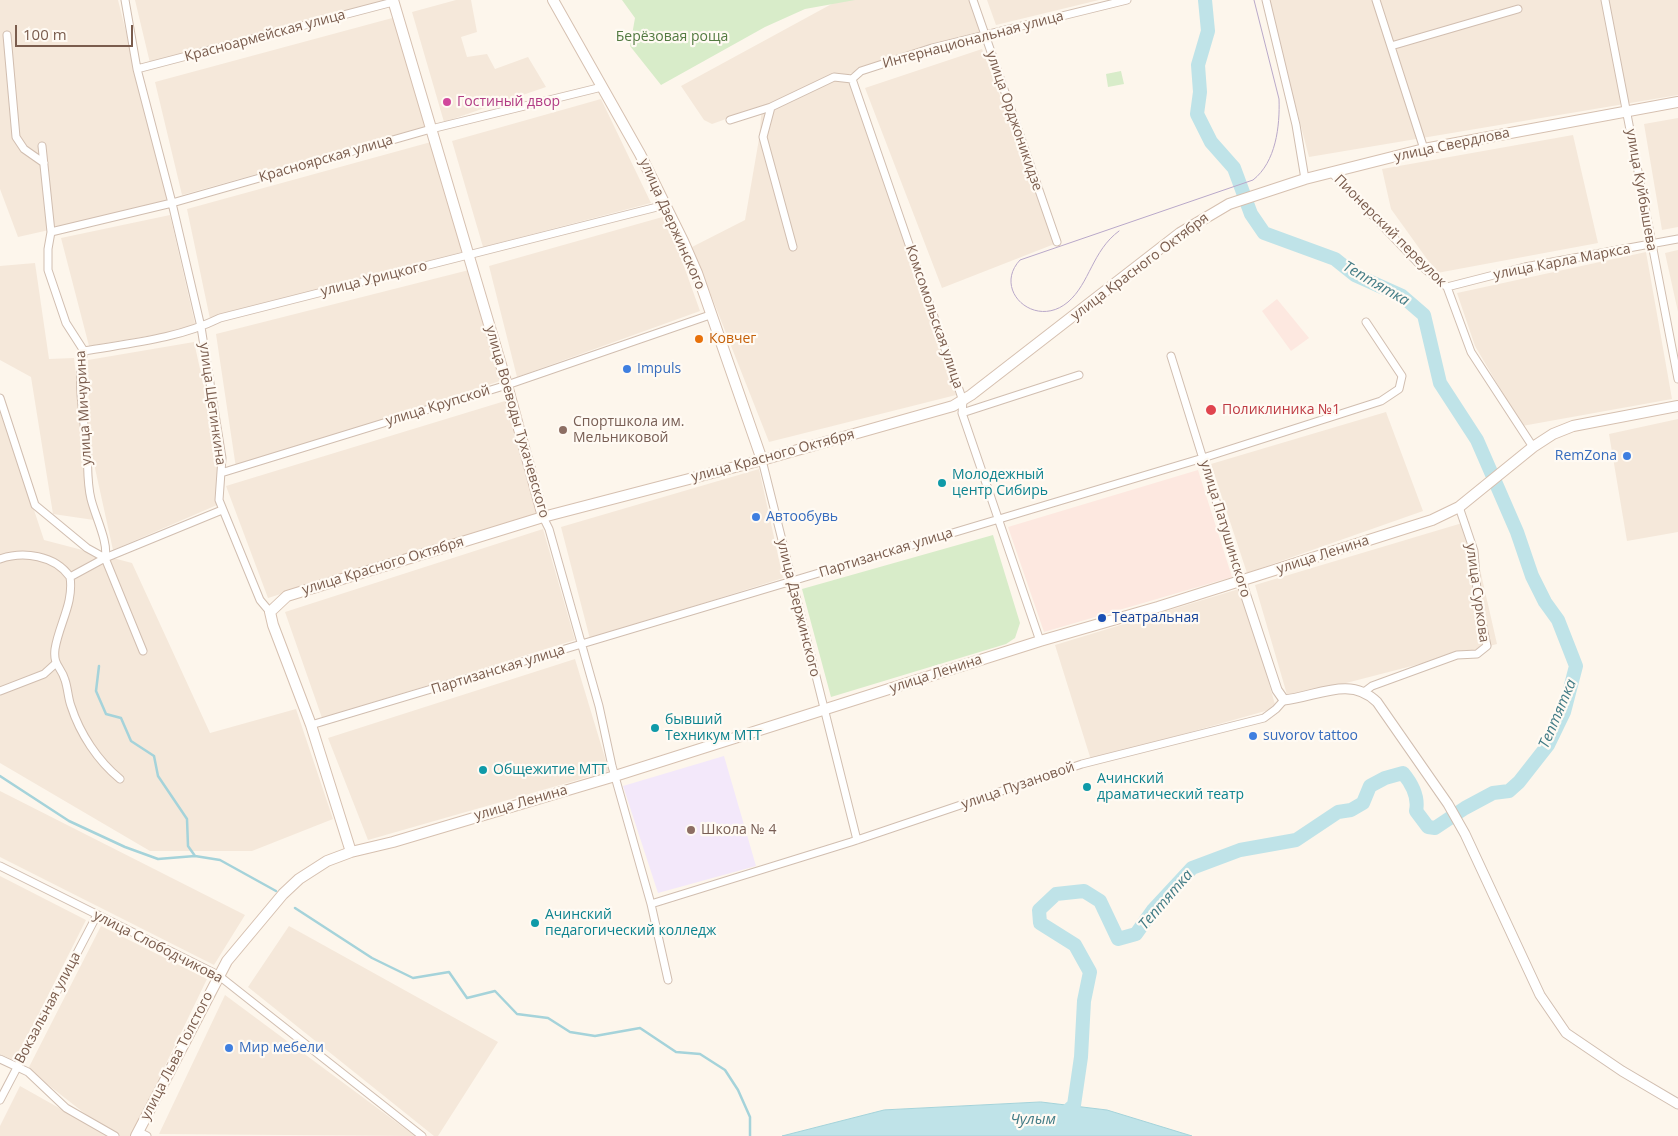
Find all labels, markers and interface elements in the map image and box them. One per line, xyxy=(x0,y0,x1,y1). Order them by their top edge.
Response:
street label: Красноармейская улица xyxy=(183,6,347,66)
street label: Интернациональная улица xyxy=(881,8,1065,72)
scale bar xyxy=(18,15,135,47)
text: 100 m xyxy=(23,24,67,44)
park label: Берёзовая роща xyxy=(616,29,728,45)
street label: улица Орджоникидзе xyxy=(982,49,1046,193)
place label: Гостиный двор xyxy=(457,94,560,110)
marker: Гостиный двор xyxy=(441,96,453,108)
street label: улица Свердлова xyxy=(1393,125,1511,165)
street label: улица Куйбышева xyxy=(1622,128,1660,252)
street label: Красноярская улица xyxy=(257,132,395,186)
street label: улица Дзержинского xyxy=(636,156,708,292)
street label: Пионерский переулок xyxy=(1330,171,1450,291)
street label: улица Красного Октября xyxy=(1068,210,1212,324)
street label: улица Карла Маркса xyxy=(1492,240,1632,284)
street label: Комсомольская улица xyxy=(901,243,967,391)
street label: улица Урицкого xyxy=(319,258,429,300)
water label: Тептятка xyxy=(1340,258,1412,310)
street label: улица Воеводы Тухачевского xyxy=(481,324,553,520)
place label: Ковчег xyxy=(709,331,756,347)
marker: Ковчег xyxy=(693,333,705,345)
street label: улица Щетинкина xyxy=(195,342,229,466)
street label: улица Мичурина xyxy=(73,350,95,466)
place label: Impuls xyxy=(637,361,681,377)
marker: Impuls xyxy=(621,363,633,375)
street label: улица Крупской xyxy=(384,382,492,430)
place label: Поликлиника №1 xyxy=(1222,402,1340,418)
marker: Поликлиника №1 xyxy=(1204,403,1218,417)
place label: Спортшкола им. Мельниковой xyxy=(573,414,684,447)
marker: Спортшкола им. Мельниковой xyxy=(557,424,569,436)
street label: улица Красного Октября xyxy=(690,426,856,486)
place label: RemZona xyxy=(1555,448,1617,464)
marker: RemZona xyxy=(1621,450,1633,462)
street label: улица Патушинского xyxy=(1196,458,1254,600)
place label: Молодежный центр Сибирь xyxy=(952,467,1048,500)
marker: Молодежный центр Сибирь xyxy=(936,477,948,489)
place label: Автообувь xyxy=(766,509,838,525)
marker: Автообувь xyxy=(750,511,762,523)
street label: Партизанская улица xyxy=(817,525,955,581)
street label: улица Ленина xyxy=(1275,532,1371,578)
street label: улица Красного Октября xyxy=(300,533,466,599)
street label: улица Дзержинского xyxy=(773,537,823,679)
street label: улица Суркова xyxy=(1462,542,1492,644)
place label: Театральная xyxy=(1112,610,1199,626)
marker: Театральная xyxy=(1096,612,1108,624)
street label: Партизанская улица xyxy=(429,642,567,698)
street label: улица Ленина xyxy=(888,651,984,697)
water label: Тептятка xyxy=(1535,677,1581,751)
place label: бывший Техникум МТТ xyxy=(665,712,762,744)
marker: бывший Техникум МТТ xyxy=(649,722,661,734)
place label: suvorov tattoo xyxy=(1263,728,1358,744)
marker: suvorov tattoo xyxy=(1247,730,1259,742)
street label: улица Пузановой xyxy=(959,759,1077,813)
place label: Общежитие МТТ xyxy=(493,762,607,778)
marker: Общежитие МТТ xyxy=(477,764,489,776)
place label: Ачинский драматический театр xyxy=(1097,771,1244,804)
marker: Ачинский драматический театр xyxy=(1081,781,1093,793)
street label: улица Ленина xyxy=(472,782,570,824)
place label: Школа № 4 xyxy=(701,822,776,838)
marker: Школа № 4 xyxy=(685,824,697,836)
water label: Тептятка xyxy=(1135,866,1197,934)
street label: улица Слободчикова xyxy=(90,907,226,987)
place label: Ачинский педагогический колледж xyxy=(545,907,716,940)
marker: Ачинский педагогический колледж xyxy=(529,917,541,929)
street label: Вокзальная улица xyxy=(11,949,85,1067)
street label: улица Льва Толстого xyxy=(137,989,217,1123)
place label: Мир мебели xyxy=(239,1040,324,1056)
marker: Мир мебели xyxy=(223,1042,235,1054)
water label: Чулым xyxy=(1010,1111,1056,1129)

